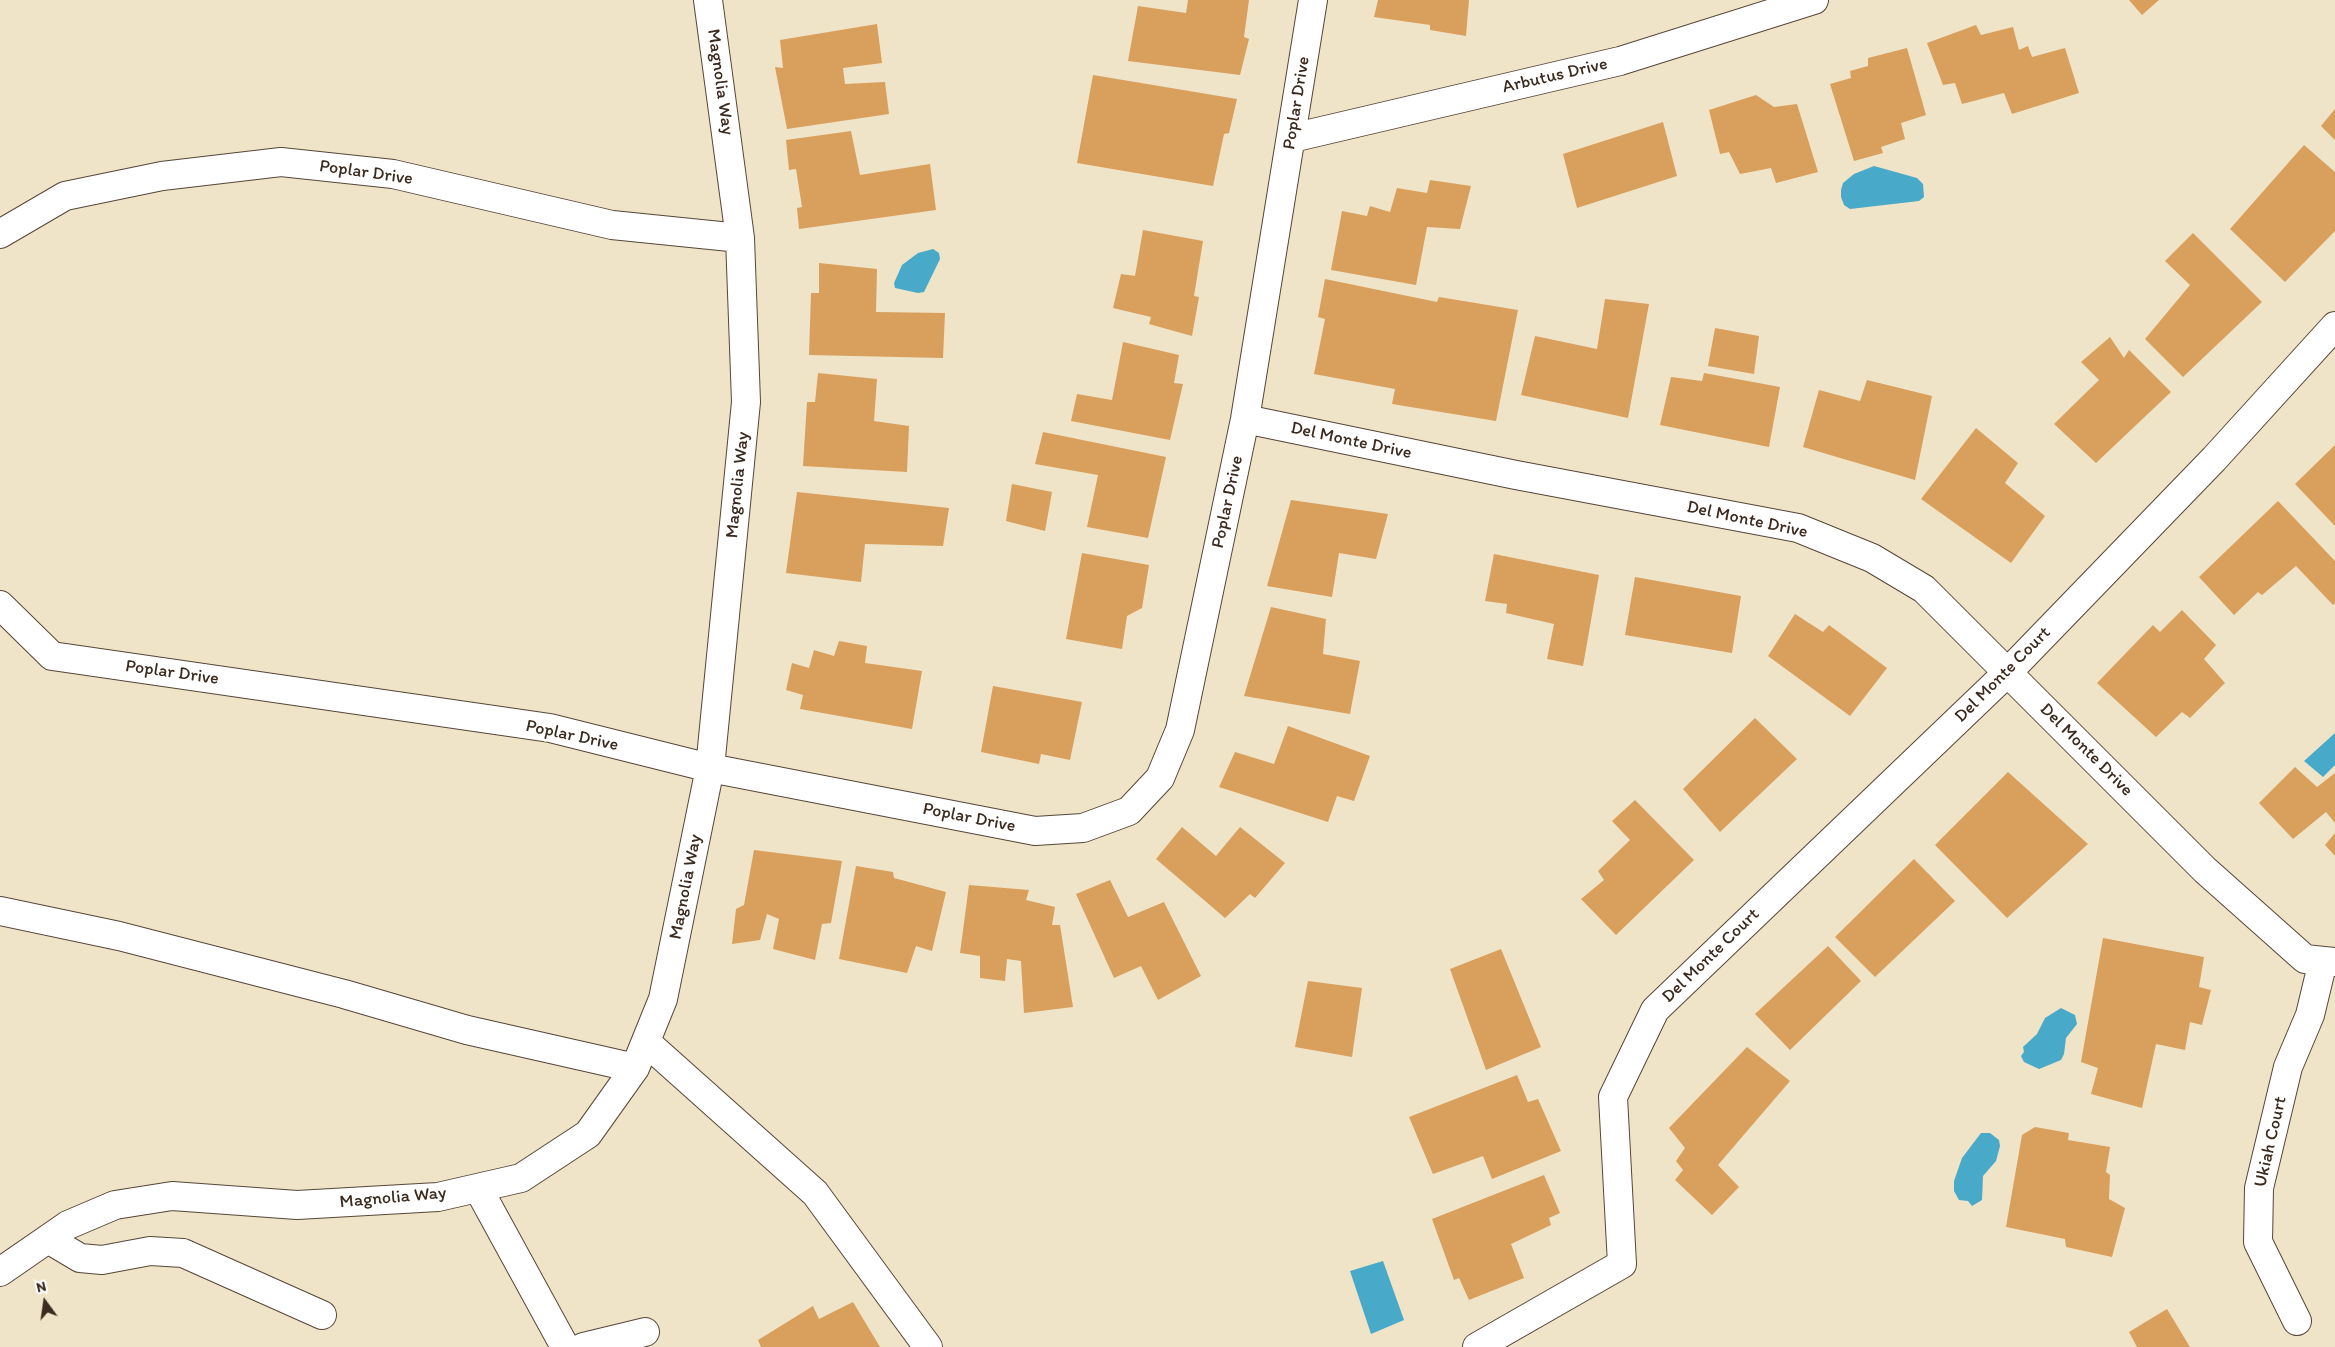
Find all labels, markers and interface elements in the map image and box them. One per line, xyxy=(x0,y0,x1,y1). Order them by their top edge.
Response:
street label: Magnolia Way xyxy=(702,28,738,136)
street label: Arbutus Drive xyxy=(1500,53,1610,99)
street label: Poplar Drive xyxy=(1279,55,1315,151)
street label: Poplar Drive xyxy=(318,156,414,190)
street label: Del Monte Drive xyxy=(1289,418,1413,464)
street label: Magnolia Way xyxy=(722,431,754,539)
street label: Poplar Drive xyxy=(1208,454,1248,550)
street label: Del Monte Drive xyxy=(1685,497,1809,543)
street label: Del Monte Court xyxy=(1950,622,2056,728)
street label: Poplar Drive xyxy=(124,656,220,690)
street label: Del Monte Drive xyxy=(2035,699,2137,801)
street label: Poplar Drive xyxy=(524,716,620,756)
street label: Poplar Drive xyxy=(921,798,1017,838)
street label: Magnolia Way xyxy=(665,832,707,942)
street label: Del Monte Court xyxy=(1658,904,1764,1008)
street label: Ukiah Court xyxy=(2250,1095,2292,1189)
street label: Magnolia Way xyxy=(339,1183,447,1213)
north arrow xyxy=(20,1277,70,1327)
text: N xyxy=(35,1278,48,1296)

